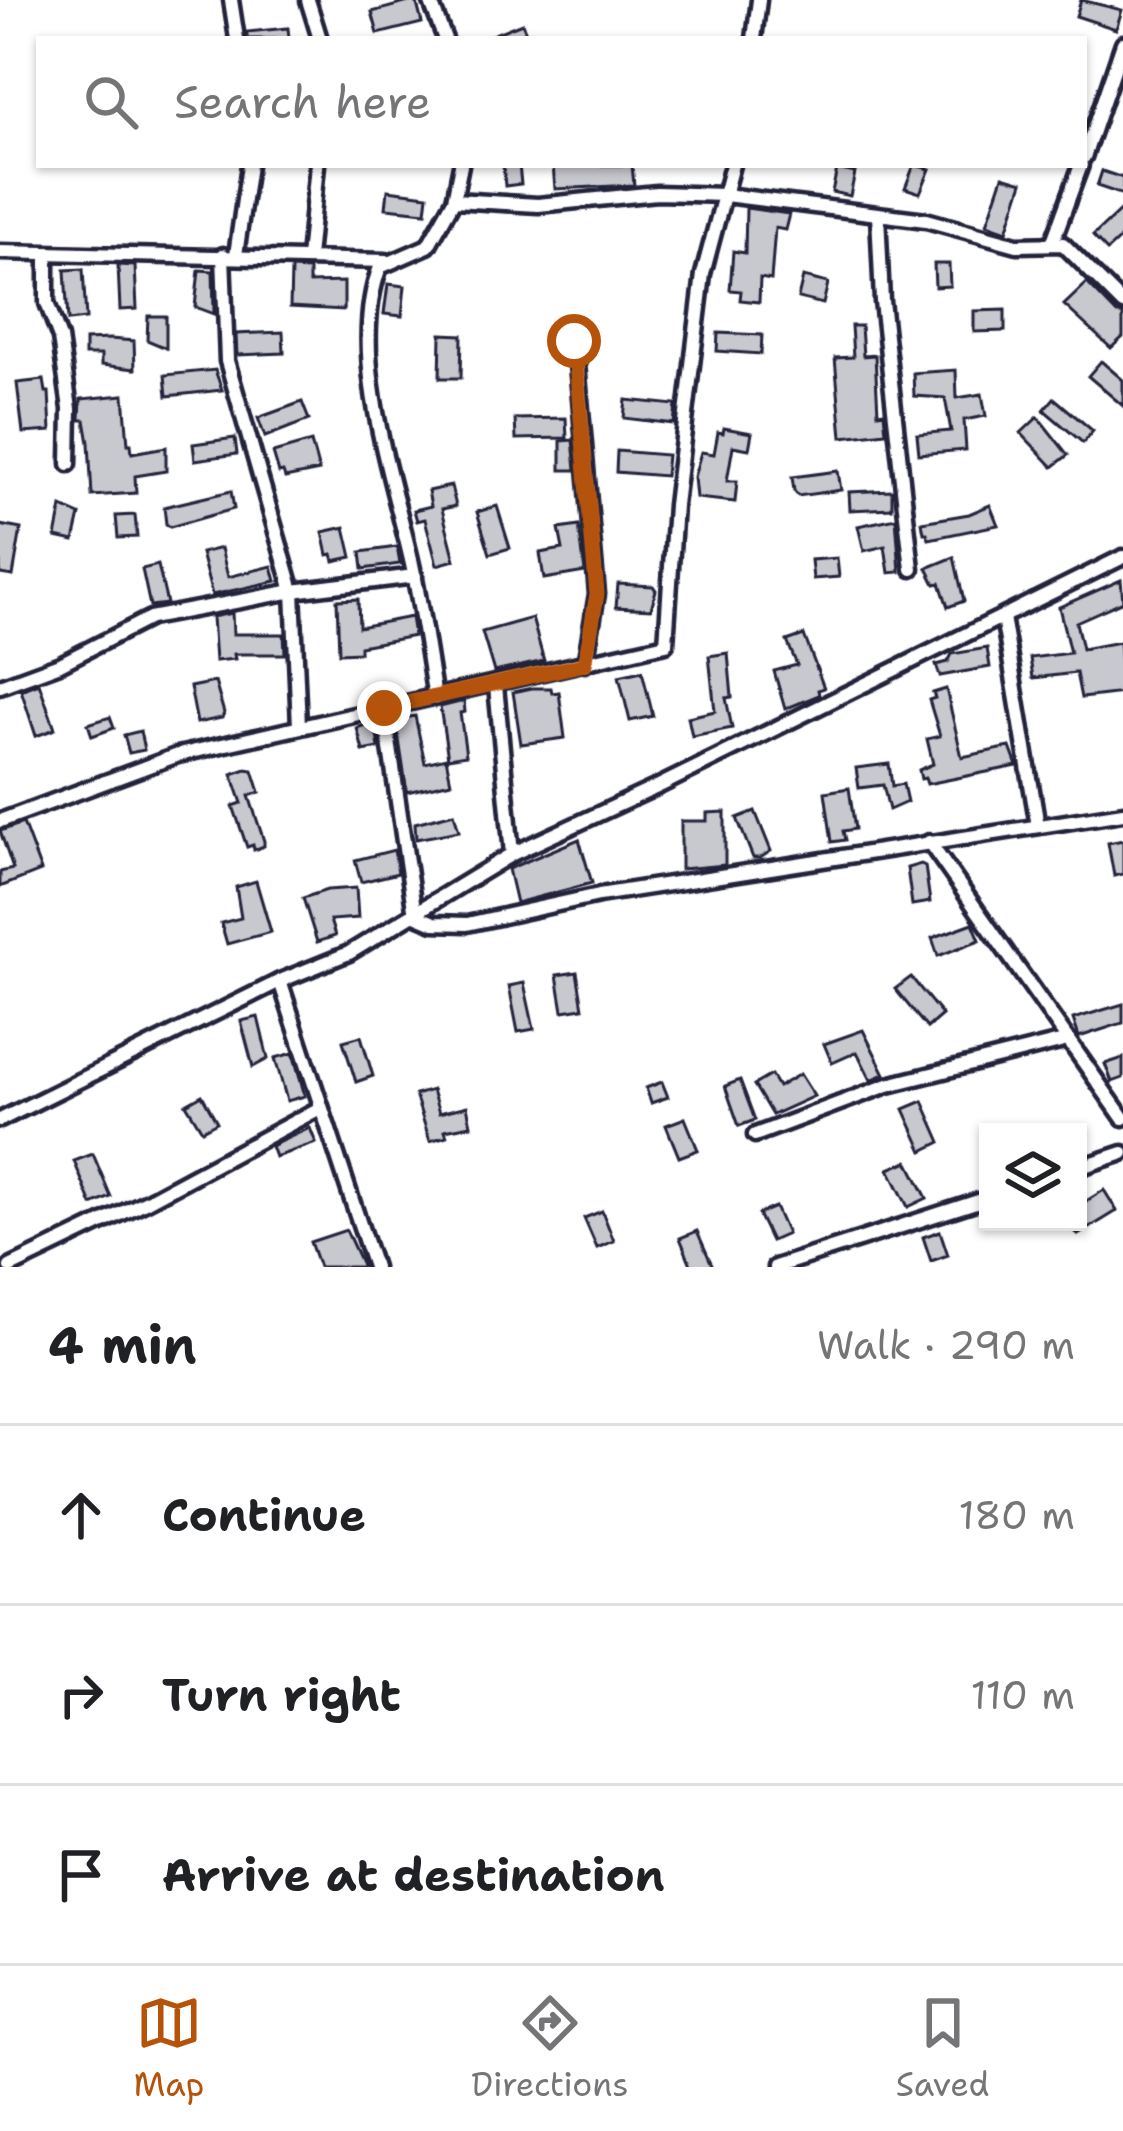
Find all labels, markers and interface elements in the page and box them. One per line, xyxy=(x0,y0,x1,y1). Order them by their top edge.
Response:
search box xyxy=(36,36,1087,168)
icon: search xyxy=(78,69,144,135)
text: Search here xyxy=(174,72,431,132)
route start xyxy=(547,314,601,368)
route end xyxy=(357,681,411,735)
map controls xyxy=(979,1123,1087,1231)
button: layers xyxy=(979,1123,1087,1231)
text: 4 min xyxy=(48,1311,197,1379)
text: Walk · 290 m xyxy=(817,1319,1075,1371)
icon: ahead xyxy=(48,1482,114,1548)
text: Continue xyxy=(162,1485,366,1545)
text: 180 m xyxy=(959,1489,1075,1541)
icon: right xyxy=(48,1662,114,1728)
text: Turn right xyxy=(162,1665,401,1725)
text: 110 m xyxy=(971,1669,1075,1721)
icon: arrive xyxy=(48,1842,114,1908)
text: Arrive at destination xyxy=(162,1845,665,1905)
tab: Map xyxy=(134,1990,204,2107)
tab: Directions xyxy=(471,1990,629,2107)
tab: Saved xyxy=(896,1990,989,2107)

